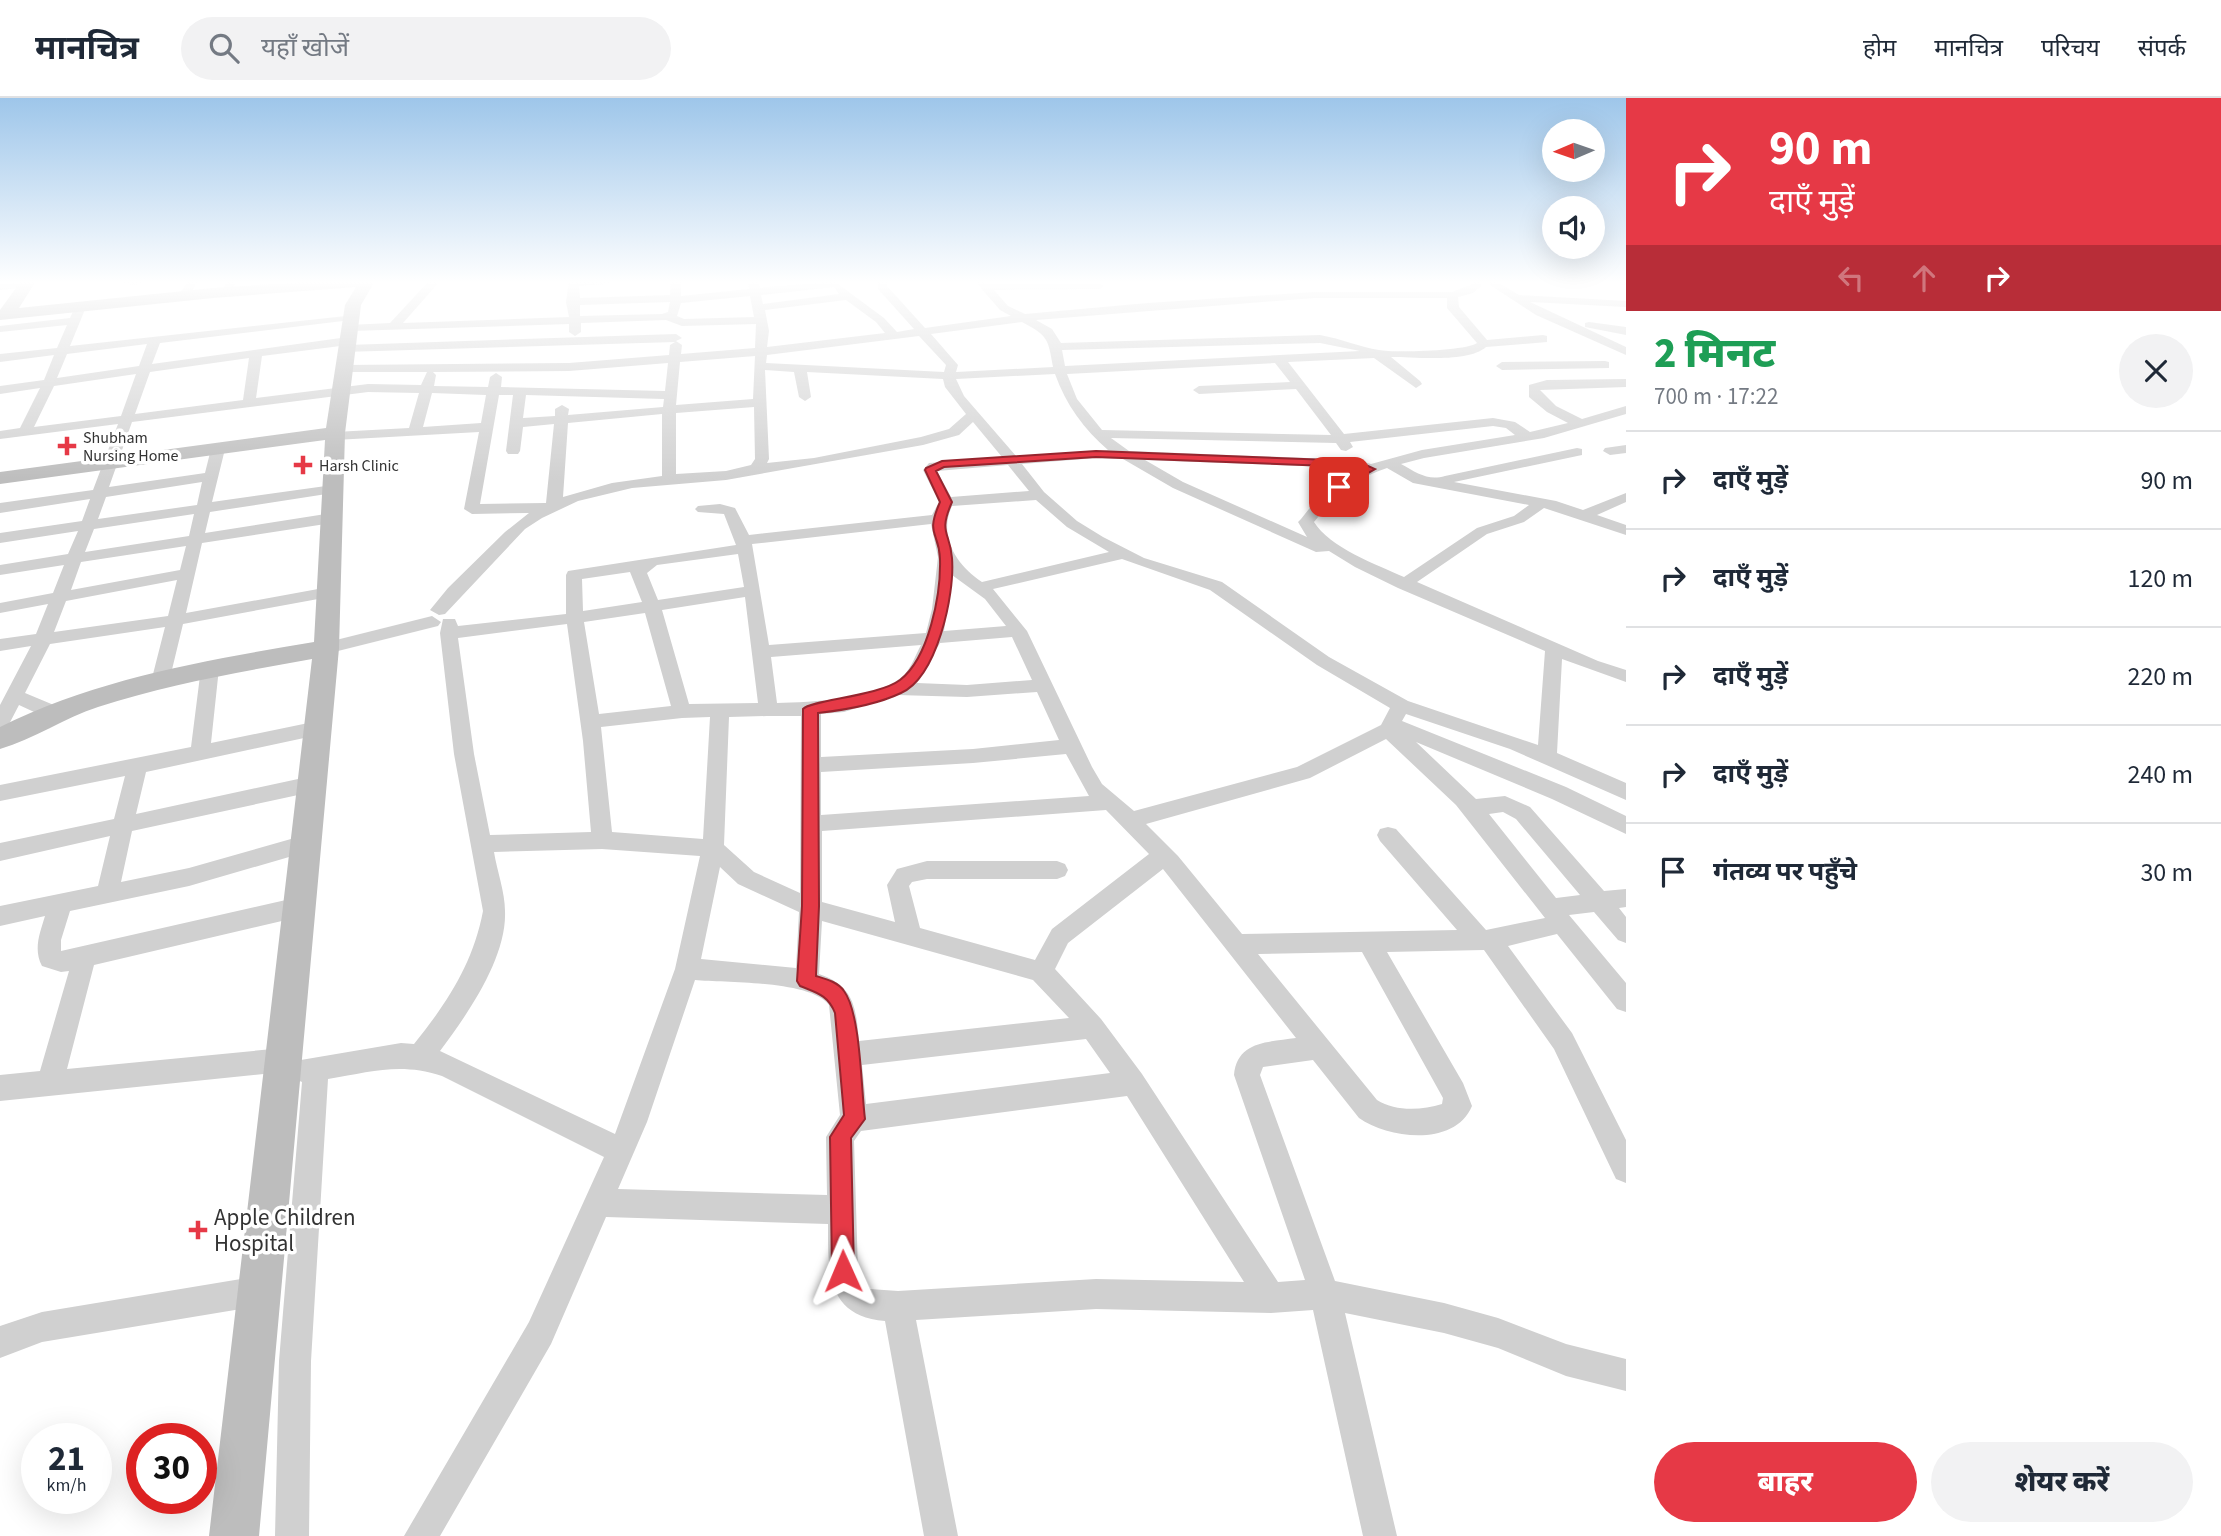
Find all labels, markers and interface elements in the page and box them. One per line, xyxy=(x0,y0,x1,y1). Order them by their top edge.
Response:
search box xyxy=(181,17,671,80)
text: मानचित्र xyxy=(35,25,139,72)
icon: search xyxy=(205,29,243,67)
text: यहाँ खोजें xyxy=(261,29,349,66)
text: होम xyxy=(1863,31,1896,66)
text: मानचित्र xyxy=(1934,31,2003,66)
text: परिचय xyxy=(2041,31,2100,66)
text: संपर्क xyxy=(2138,31,2186,66)
text: 90 m xyxy=(1769,114,1873,184)
north arrow xyxy=(1542,119,1605,182)
map controls xyxy=(1542,119,1605,259)
icon: right xyxy=(1654,126,1745,217)
text: दाएँ मुड़ें xyxy=(1769,179,1855,225)
button: sound xyxy=(1542,196,1605,259)
icon: left xyxy=(1832,259,1870,297)
icon: ahead xyxy=(1905,259,1943,297)
icon: right xyxy=(1978,259,2016,297)
text: 2 मिनट xyxy=(1654,324,1775,384)
button: close xyxy=(2119,334,2193,408)
text: 700 m · 17:22 xyxy=(1654,380,1778,413)
place label: Shubham Nursing Home xyxy=(83,427,179,467)
marker: Shubham Nursing Home xyxy=(57,436,77,456)
marker: Harsh Clinic xyxy=(293,455,313,475)
place label: Harsh Clinic xyxy=(319,455,399,477)
pin xyxy=(1309,457,1369,517)
icon: right xyxy=(1654,461,1692,499)
text: दाएँ मुड़ें xyxy=(1713,461,1788,498)
text: 90 m xyxy=(2140,462,2193,499)
icon: arrive xyxy=(1320,468,1358,506)
icon: right xyxy=(1654,559,1692,597)
text: दाएँ मुड़ें xyxy=(1713,559,1788,596)
text: 120 m xyxy=(2127,560,2193,597)
icon: right xyxy=(1654,657,1692,695)
text: दाएँ मुड़ें xyxy=(1713,657,1788,694)
text: 220 m xyxy=(2127,658,2193,695)
icon: right xyxy=(1654,755,1692,793)
text: दाएँ मुड़ें xyxy=(1713,755,1788,792)
text: 240 m xyxy=(2127,756,2193,793)
icon: arrive xyxy=(1654,853,1692,891)
text: गंतव्य पर पहुँचे xyxy=(1713,853,1857,890)
text: 30 m xyxy=(2140,854,2193,891)
place label: Apple Children Hospital xyxy=(214,1201,356,1260)
marker: Apple Children Hospital xyxy=(188,1220,208,1240)
position arrow xyxy=(806,1234,880,1308)
speed limit sign: 30 xyxy=(126,1423,217,1514)
text: 21 xyxy=(48,1434,85,1484)
button: बाहर xyxy=(1654,1442,1917,1522)
button: शेयर करें xyxy=(1931,1442,2193,1522)
text: km/h xyxy=(47,1473,86,1498)

